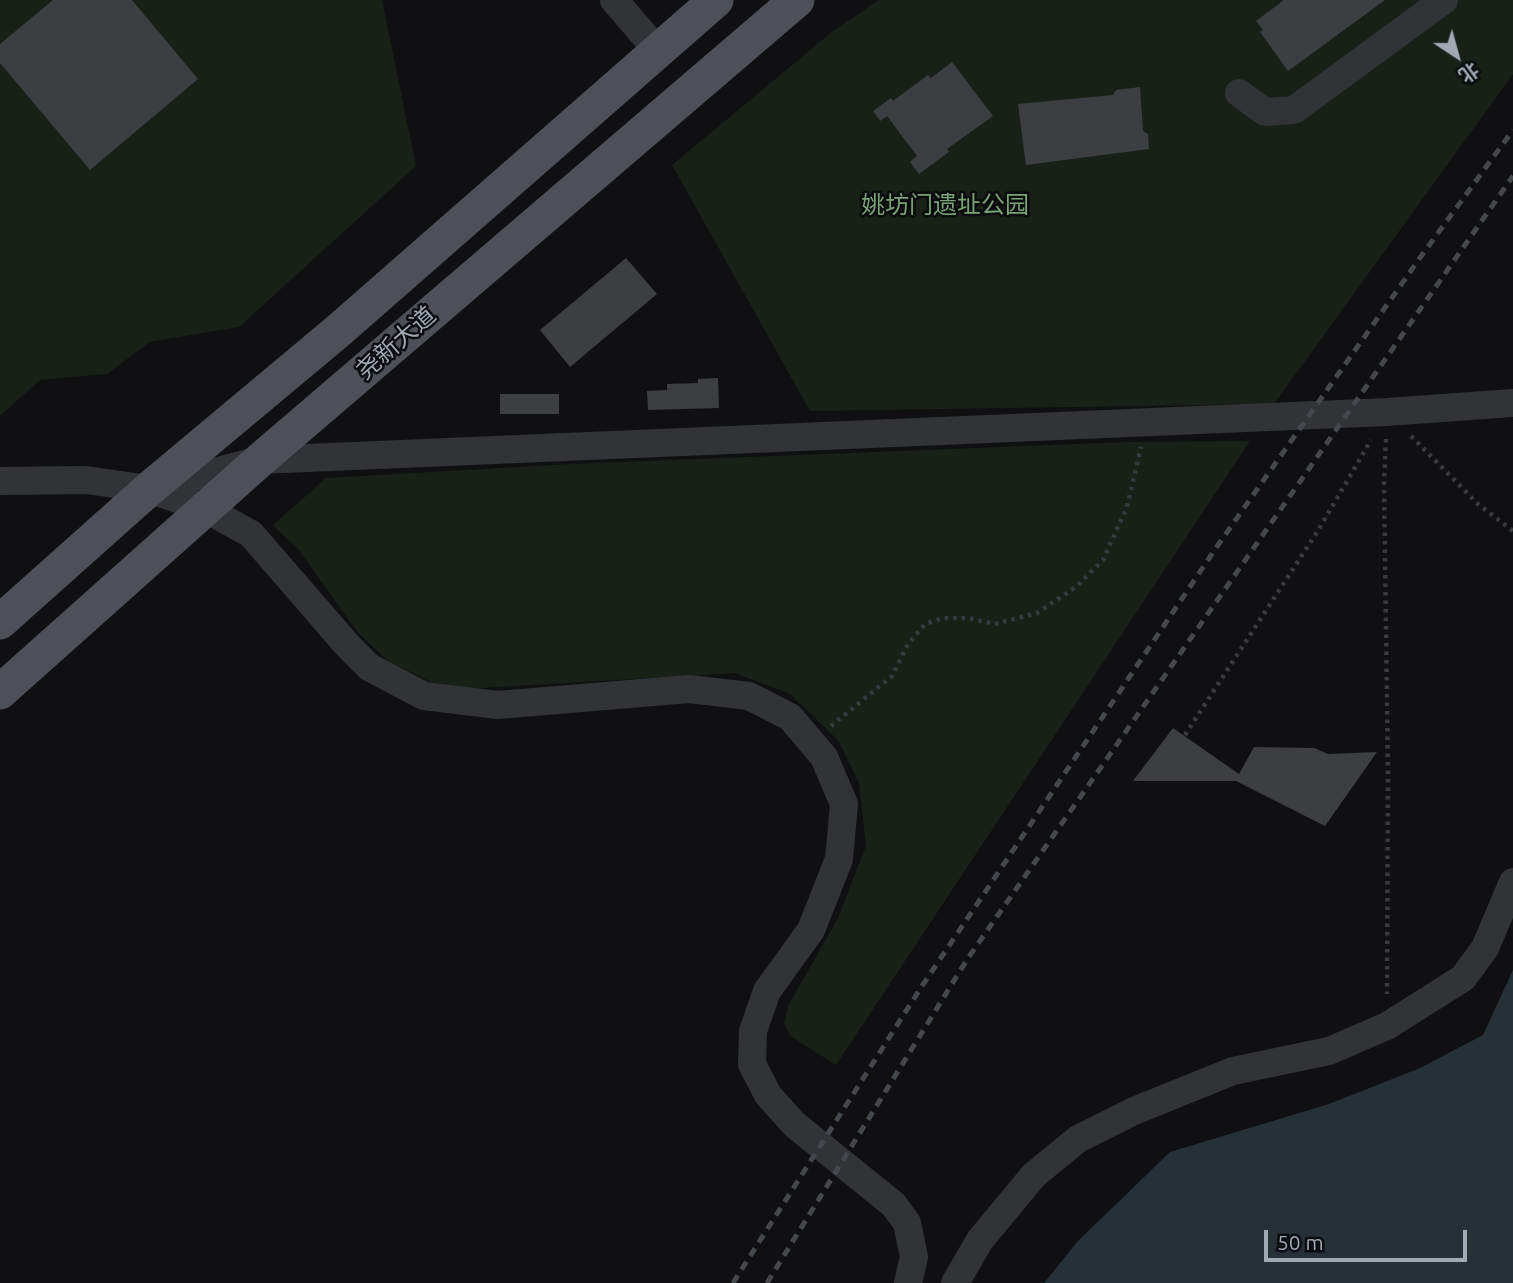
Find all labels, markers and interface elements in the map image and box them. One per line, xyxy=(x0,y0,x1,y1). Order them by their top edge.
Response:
north arrow xyxy=(1422,21,1492,91)
text: 北 xyxy=(1455,58,1484,87)
park label: 姚坊门遗址公园 xyxy=(861,191,1029,219)
street label: 尧新大道 xyxy=(350,301,442,385)
scale bar xyxy=(1268,1216,1471,1260)
text: 50 m xyxy=(1277,1230,1324,1254)

